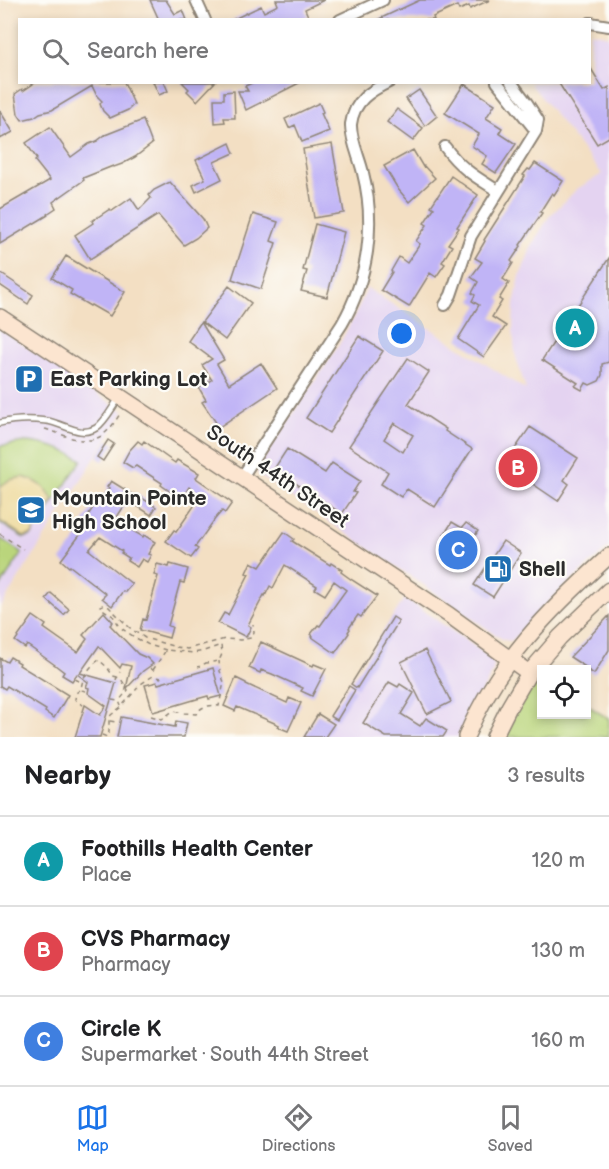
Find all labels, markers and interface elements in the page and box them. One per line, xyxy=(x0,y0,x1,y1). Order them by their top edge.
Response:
search box xyxy=(18,18,591,84)
icon: search xyxy=(39,35,72,68)
text: Search here xyxy=(87,38,209,65)
pin: A xyxy=(556,306,594,350)
your location xyxy=(387,319,416,348)
parking icon: East Parking Lot xyxy=(13,363,45,395)
place label: East Parking Lot xyxy=(50,367,207,392)
street label: South 44th Street xyxy=(202,420,354,534)
pin: B xyxy=(498,446,538,490)
place label: Mountain Pointe High School xyxy=(52,486,207,535)
school or university icon: Mountain Pointe High School xyxy=(15,494,47,526)
pin: C xyxy=(438,528,478,572)
fuel station icon: Shell xyxy=(482,553,514,585)
place label: Shell xyxy=(519,557,566,582)
map controls xyxy=(537,665,591,719)
button: locate xyxy=(537,665,591,719)
text: Nearby xyxy=(24,761,111,792)
text: 3 results xyxy=(507,764,585,788)
text: Foothills Health Center xyxy=(81,836,313,863)
text: A xyxy=(37,849,50,873)
text: 120 m xyxy=(532,849,585,873)
text: Place xyxy=(81,863,132,887)
text: CVS Pharmacy xyxy=(81,926,230,953)
text: B xyxy=(36,939,51,963)
text: 130 m xyxy=(531,939,585,963)
text: Pharmacy xyxy=(81,953,171,977)
text: Circle K xyxy=(81,1016,161,1043)
text: C xyxy=(36,1029,51,1053)
text: 160 m xyxy=(531,1029,585,1053)
text: Supermarket · South 44th Street xyxy=(81,1043,369,1067)
tab: Map xyxy=(76,1101,109,1156)
tab: Directions xyxy=(262,1101,335,1156)
tab: Saved xyxy=(488,1101,533,1156)

